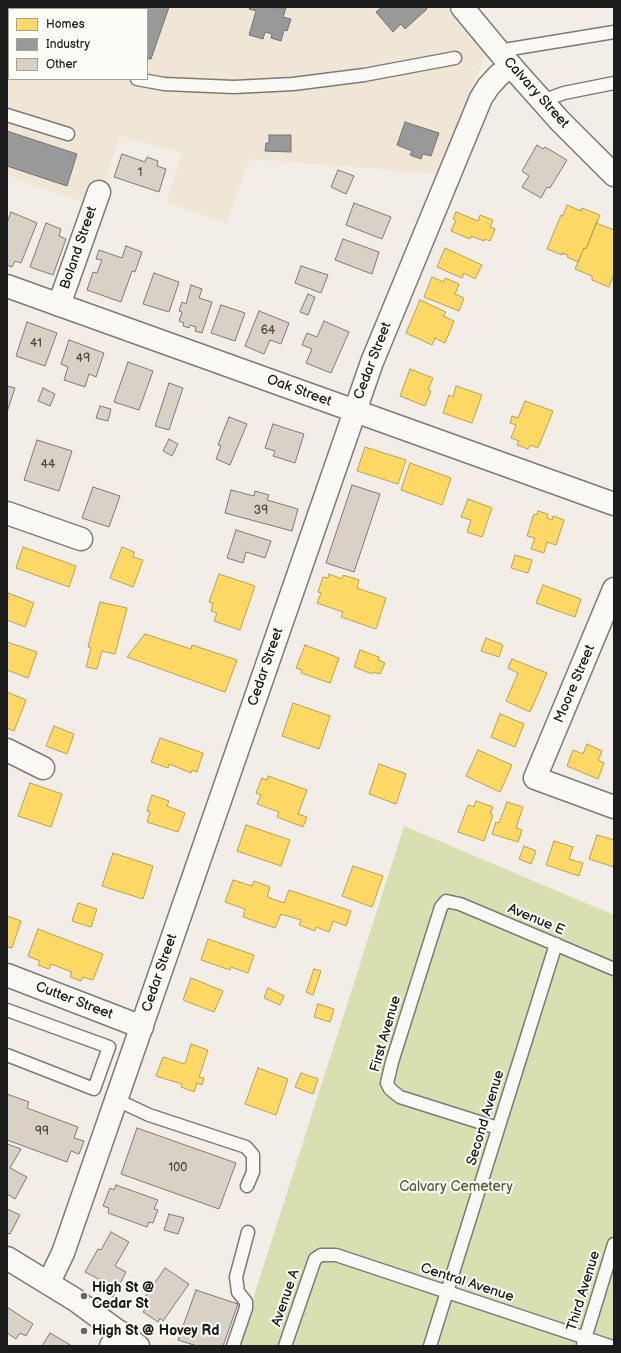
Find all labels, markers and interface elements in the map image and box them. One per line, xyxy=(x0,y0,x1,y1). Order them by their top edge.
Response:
legend xyxy=(8,8,148,80)
text: Homes xyxy=(46,17,85,32)
text: Industry xyxy=(46,37,90,52)
street label: Calvary Street xyxy=(500,54,572,132)
text: Other xyxy=(46,57,77,72)
house number: 1 xyxy=(138,166,142,180)
street label: Boland Street xyxy=(57,204,101,292)
street label: Cedar Street xyxy=(351,320,395,402)
house number: 64 xyxy=(261,324,275,338)
house number: 41 xyxy=(30,337,42,351)
house number: 49 xyxy=(76,352,90,366)
street label: Oak Street xyxy=(264,372,334,410)
house number: 44 xyxy=(41,458,55,472)
house number: 39 xyxy=(254,504,268,518)
street label: Cedar Street xyxy=(245,626,287,708)
street label: Moore Street xyxy=(551,642,599,726)
street label: Avenue E xyxy=(505,901,567,939)
street label: Cedar Street xyxy=(139,932,181,1014)
street label: Cutter Street xyxy=(33,979,115,1023)
street label: First Avenue xyxy=(367,994,405,1074)
street label: Second Avenue xyxy=(464,1068,508,1168)
house number: 99 xyxy=(35,1125,49,1139)
house number: 100 xyxy=(169,1161,187,1175)
park label: Calvary Cemetery xyxy=(399,1179,513,1195)
street label: Third Avenue xyxy=(564,1249,604,1333)
street label: Central Avenue xyxy=(418,1260,516,1306)
street label: Avenue A xyxy=(268,1267,304,1329)
place label: High St @ Cedar St xyxy=(92,1280,155,1312)
marker: High St @ Cedar St xyxy=(79,1291,89,1301)
place label: High St @ Hovey Rd xyxy=(92,1323,219,1339)
marker: High St @ Hovey Rd xyxy=(79,1326,89,1336)

